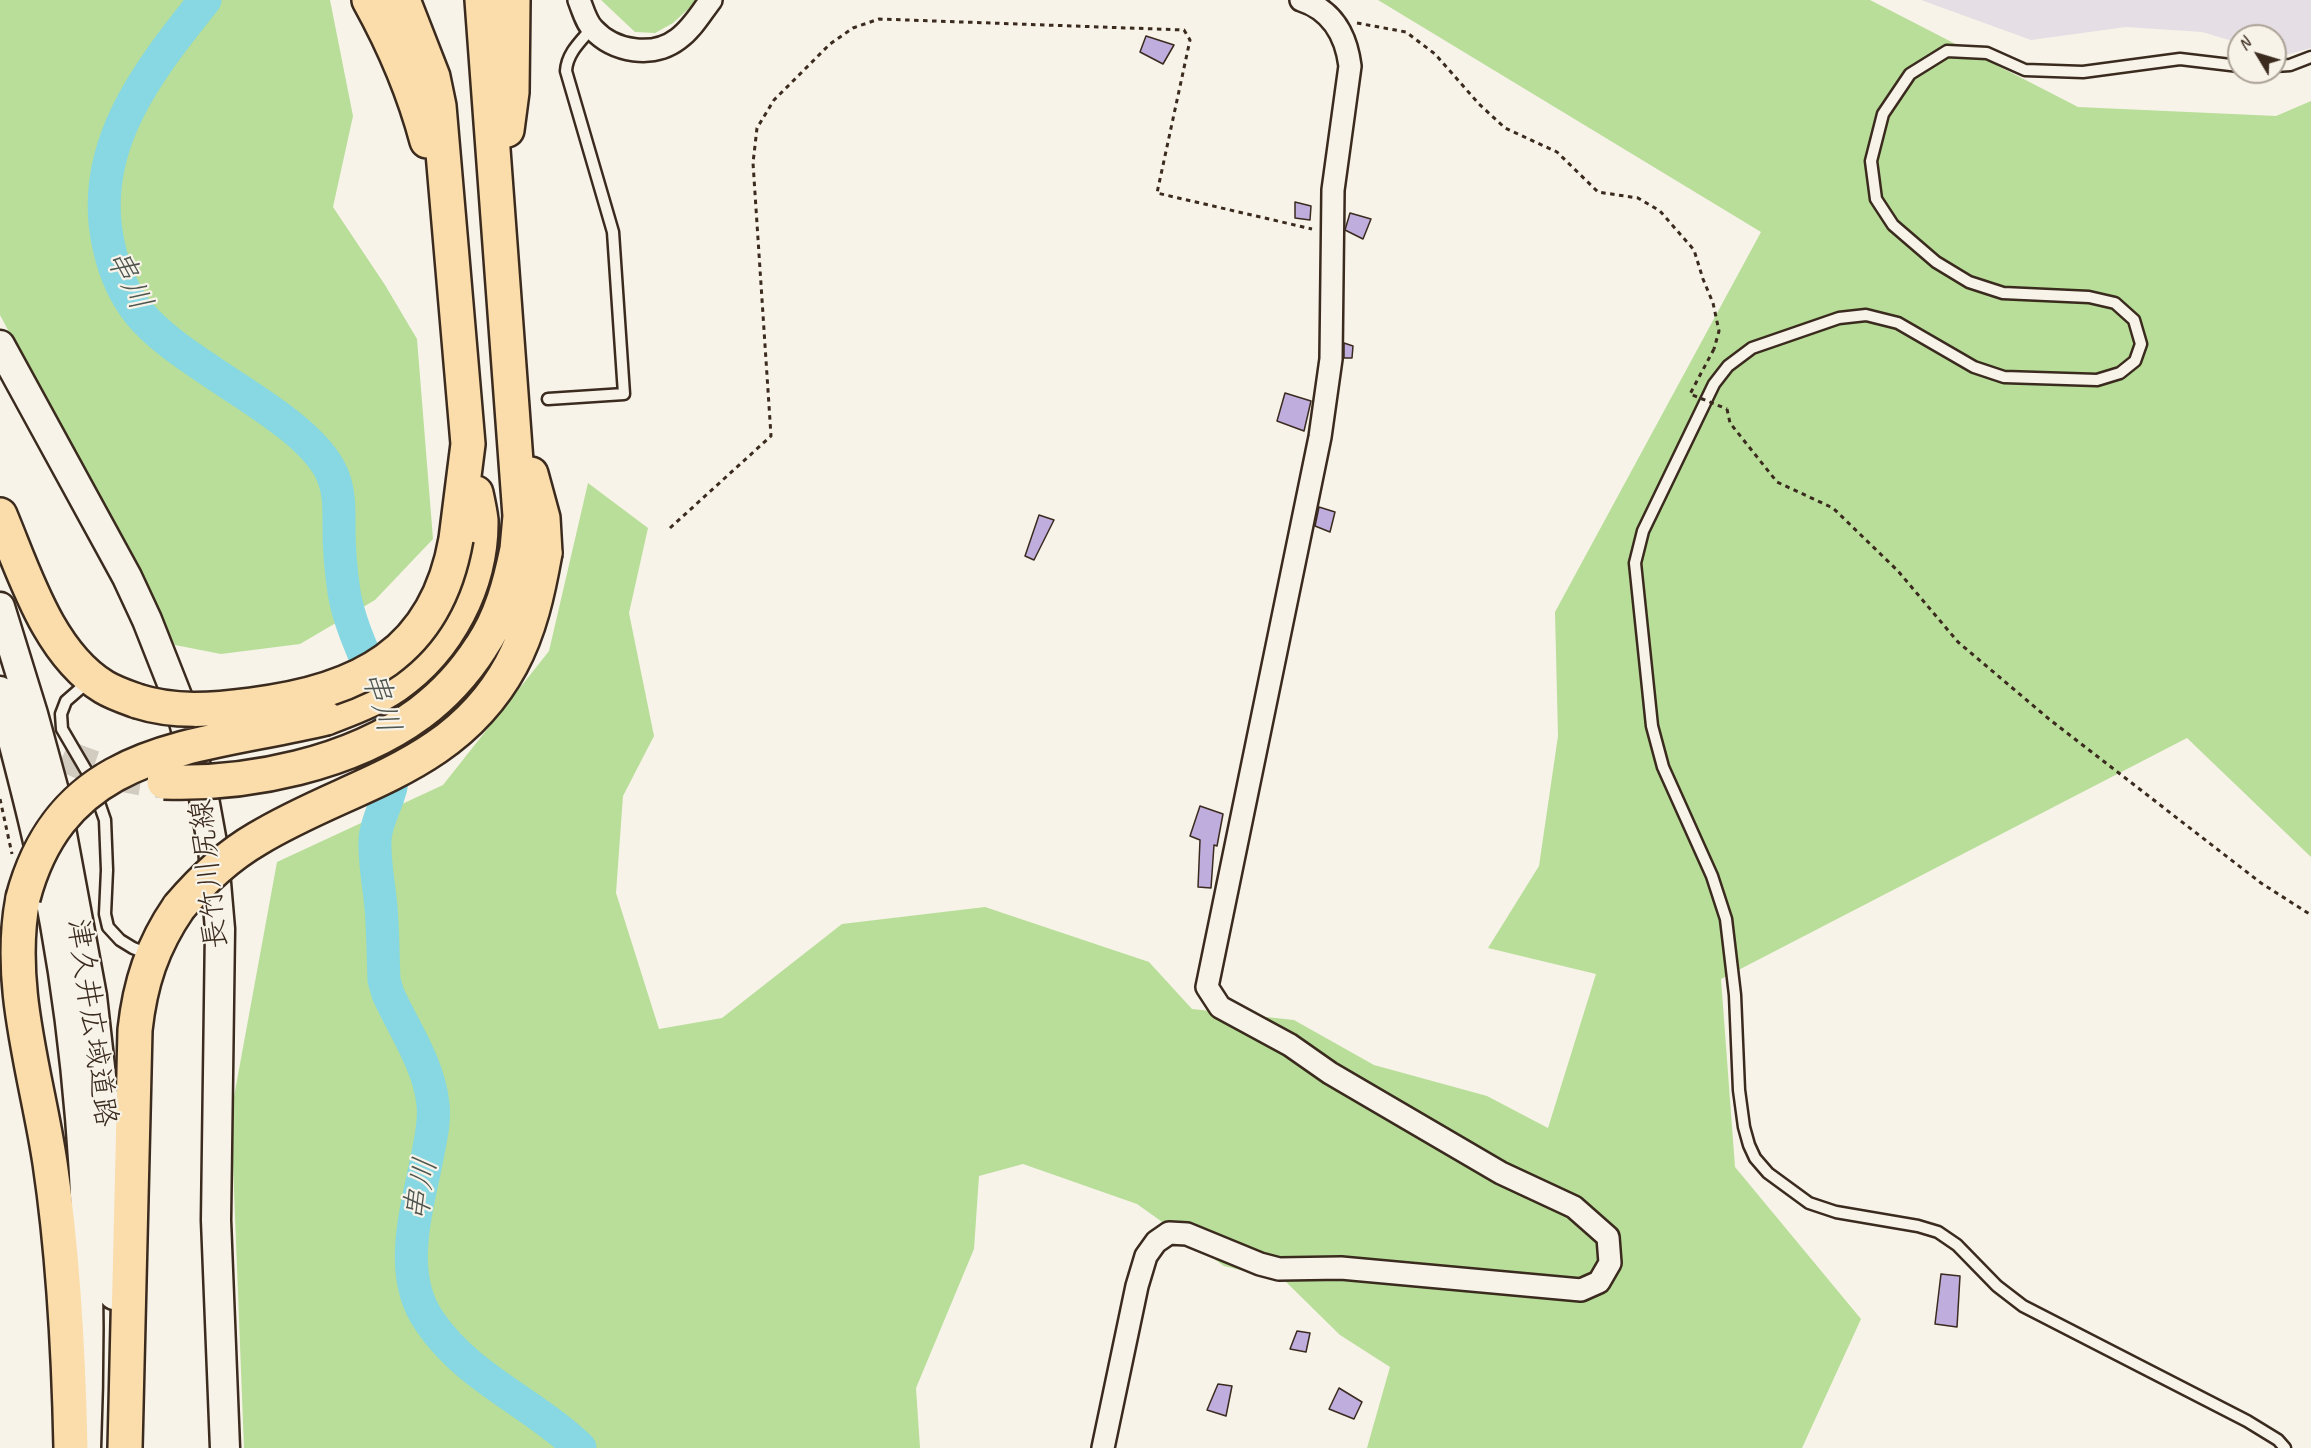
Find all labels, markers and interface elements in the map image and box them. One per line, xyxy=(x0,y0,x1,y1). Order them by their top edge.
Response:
north arrow xyxy=(2227,24,2287,84)
text: N xyxy=(2233,34,2255,54)
water label: 串川 xyxy=(97,243,159,317)
water label: 串川 xyxy=(353,666,407,738)
street label: 長竹川尻線 xyxy=(184,798,236,950)
street label: 津久井広域道路 xyxy=(59,917,123,1129)
water label: 串川 xyxy=(398,1155,446,1225)

